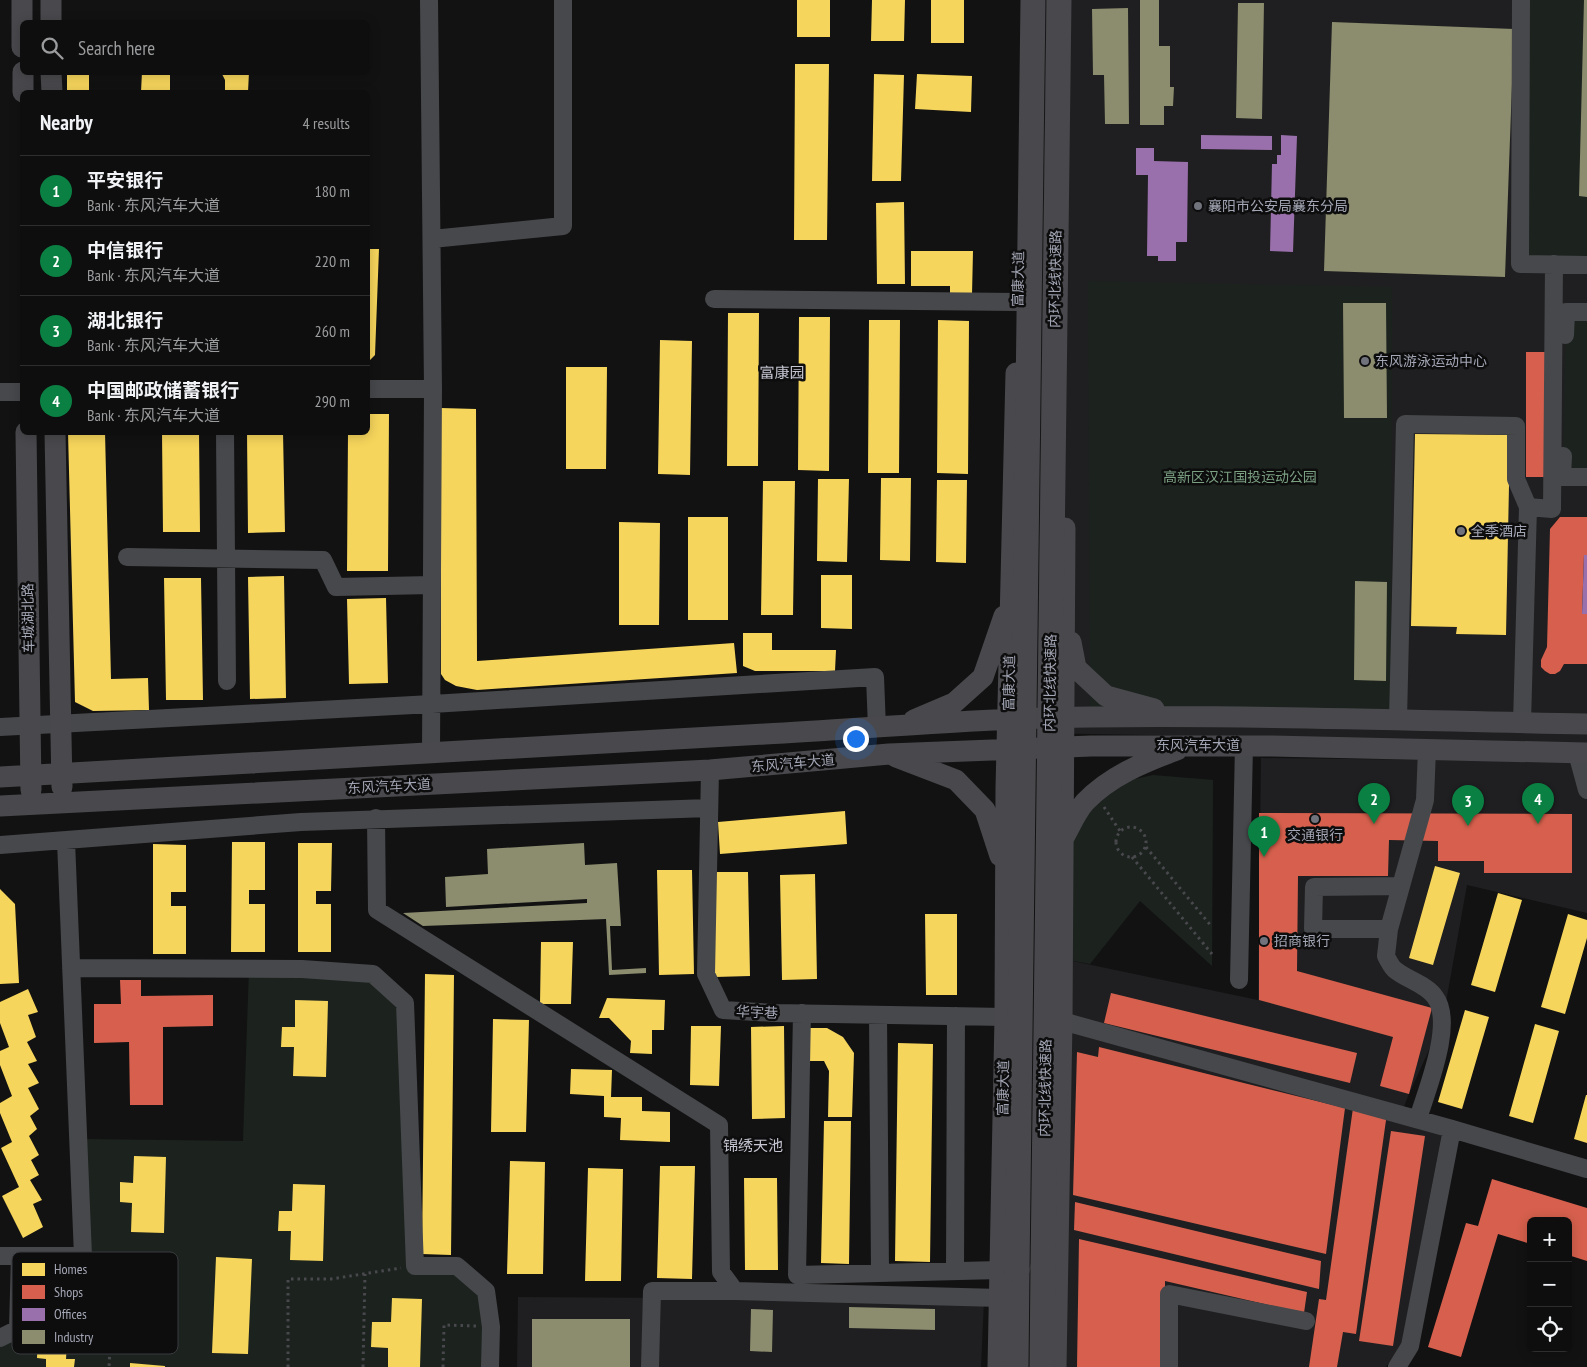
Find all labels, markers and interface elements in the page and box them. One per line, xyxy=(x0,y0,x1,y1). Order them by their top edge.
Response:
search box xyxy=(20,20,370,75)
icon: search xyxy=(38,34,66,62)
text: Search here xyxy=(78,36,155,60)
text: Nearby xyxy=(40,109,93,136)
text: 4 results xyxy=(303,113,350,133)
text: 平安银行 xyxy=(87,168,163,192)
text: 1 xyxy=(52,181,60,201)
text: 180 m xyxy=(315,181,350,201)
text: Bank · 东风汽车大道 xyxy=(87,195,220,215)
place label: 襄阳市公安局襄东分局 xyxy=(1208,197,1348,215)
marker: 襄阳市公安局襄东分局 xyxy=(1192,200,1204,212)
street label: 内环北线快速路 xyxy=(1045,230,1065,328)
text: 中信银行 xyxy=(87,238,163,262)
text: 2 xyxy=(52,251,60,271)
text: 220 m xyxy=(315,251,350,271)
street label: 富康大道 xyxy=(1009,251,1027,307)
text: Bank · 东风汽车大道 xyxy=(87,265,220,285)
text: 湖北银行 xyxy=(87,308,163,332)
text: 3 xyxy=(52,321,60,341)
text: 260 m xyxy=(315,321,350,341)
text: Bank · 东风汽车大道 xyxy=(87,335,220,355)
place label: 东风游泳运动中心 xyxy=(1375,352,1487,370)
marker: 东风游泳运动中心 xyxy=(1359,355,1371,367)
district label: 富康园 xyxy=(759,363,805,382)
text: 中国邮政储蓄银行 xyxy=(87,378,239,402)
text: 4 xyxy=(52,391,60,411)
text: 290 m xyxy=(315,391,350,411)
text: Bank · 东风汽车大道 xyxy=(87,405,220,425)
park label: 高新区汉江国投运动公园 xyxy=(1163,468,1317,486)
place label: 全季酒店 xyxy=(1471,522,1527,540)
marker: 全季酒店 xyxy=(1455,525,1467,537)
street label: 车城湖北路 xyxy=(18,583,38,653)
street label: 内环北线快速路 xyxy=(1040,634,1060,732)
street label: 富康大道 xyxy=(1000,655,1018,711)
your location xyxy=(843,726,869,752)
street label: 东风汽车大道 xyxy=(1156,736,1240,754)
street label: 东风汽车大道 xyxy=(750,750,836,776)
street label: 东风汽车大道 xyxy=(347,775,431,797)
pin: 2 xyxy=(1358,783,1390,824)
pin: 4 xyxy=(1522,783,1554,824)
pin: 3 xyxy=(1452,785,1484,826)
marker: 交通银行 xyxy=(1309,813,1321,825)
pin: 1 xyxy=(1248,816,1280,857)
place label: 交通银行 xyxy=(1287,826,1343,844)
place label: 招商银行 xyxy=(1274,932,1330,950)
marker: 招商银行 xyxy=(1258,935,1270,947)
street label: 华宇巷 xyxy=(736,1002,778,1022)
street label: 内环北线快速路 xyxy=(1035,1039,1055,1137)
street label: 富康大道 xyxy=(994,1060,1012,1116)
district label: 锦绣天池 xyxy=(723,1136,783,1155)
map controls xyxy=(1527,1217,1572,1352)
button: + xyxy=(1527,1217,1572,1262)
legend xyxy=(12,1252,178,1354)
text: Homes xyxy=(54,1260,87,1278)
button: − xyxy=(1527,1262,1572,1307)
text: Shops xyxy=(54,1283,83,1301)
text: Offices xyxy=(54,1305,87,1323)
button: locate xyxy=(1527,1307,1572,1352)
text: Industry xyxy=(54,1328,94,1346)

